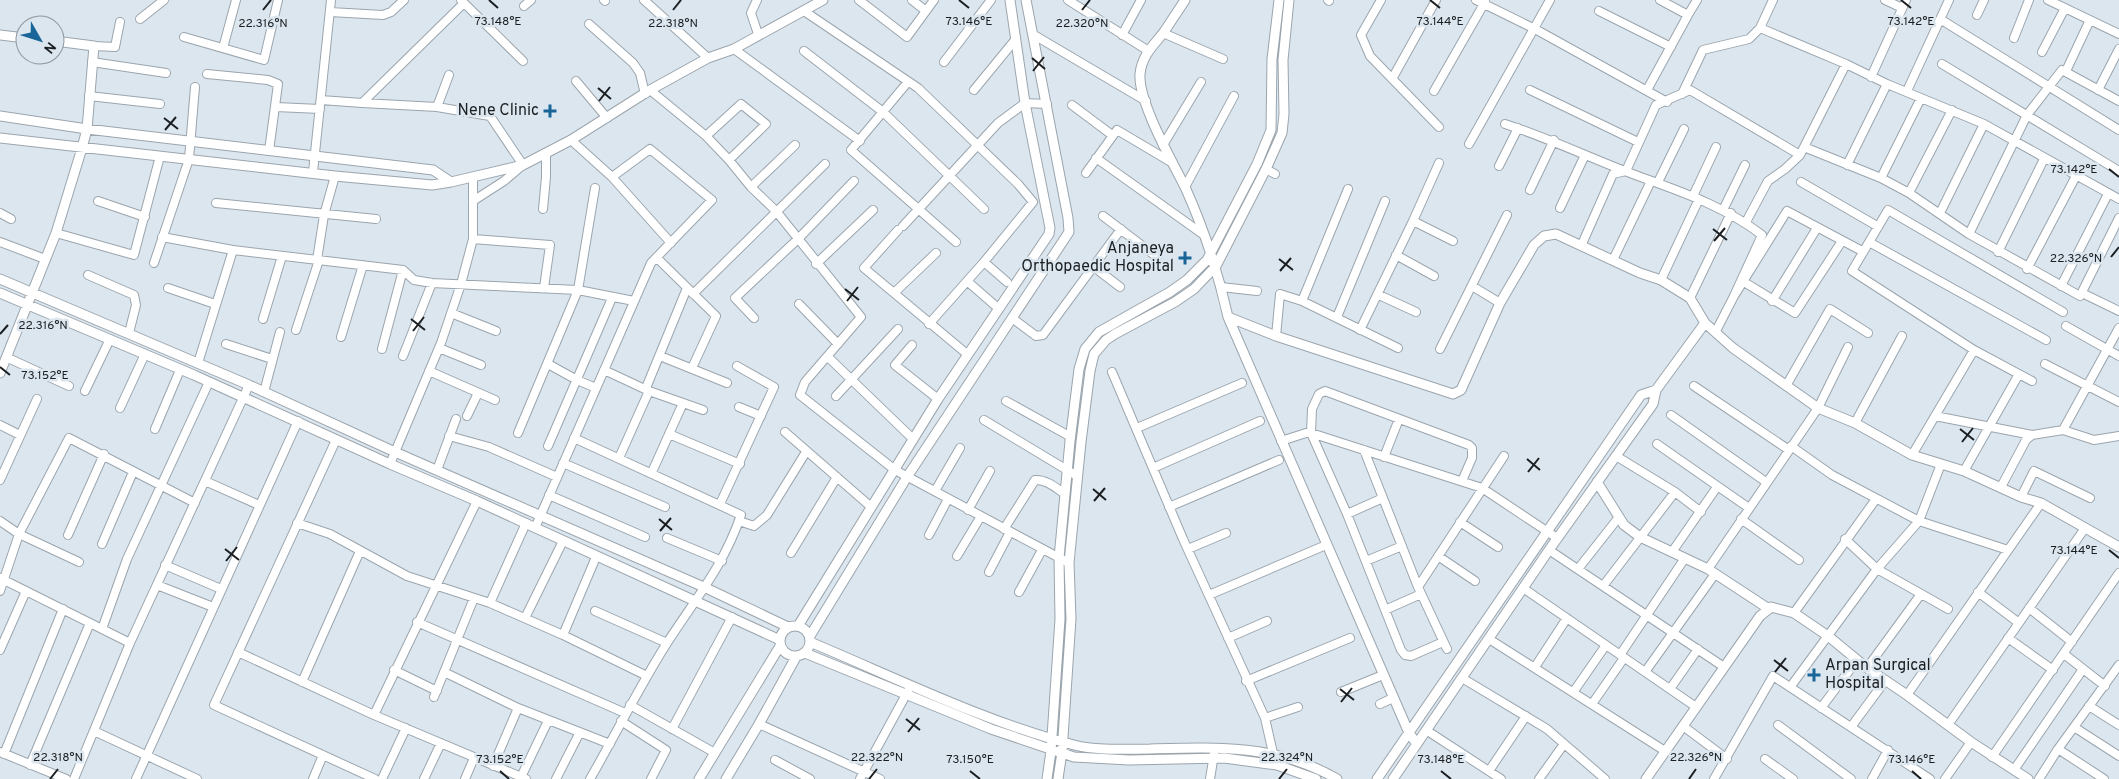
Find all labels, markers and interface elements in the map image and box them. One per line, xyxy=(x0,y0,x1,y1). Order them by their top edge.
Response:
text: 73.148°E xyxy=(474,14,522,30)
text: 73.146°E xyxy=(946,14,992,30)
text: 73.144°E xyxy=(1416,14,1464,30)
text: 73.142°E xyxy=(1887,14,1935,30)
north arrow xyxy=(15,15,65,65)
text: 22.316°N xyxy=(238,16,288,32)
text: 22.318°N xyxy=(648,16,698,32)
text: 22.320°N xyxy=(1056,16,1108,32)
text: N xyxy=(39,38,59,56)
place label: Nene Clinic xyxy=(458,101,539,121)
marker: Nene Clinic xyxy=(543,104,557,118)
text: 73.142°E xyxy=(2050,162,2098,178)
place label: Anjaneya Orthopaedic Hospital xyxy=(1021,239,1174,277)
marker: Anjaneya Orthopaedic Hospital xyxy=(1178,251,1192,265)
text: 22.326°N xyxy=(2050,251,2102,267)
text: 22.316°N xyxy=(18,318,68,334)
text: 73.152°E xyxy=(21,368,69,384)
text: 73.144°E xyxy=(2050,543,2098,559)
place label: Arpan Surgical Hospital xyxy=(1825,656,1931,694)
marker: Arpan Surgical Hospital xyxy=(1807,668,1821,682)
text: 22.318°N xyxy=(33,750,83,766)
text: 22.322°N xyxy=(851,750,903,766)
text: 22.324°N xyxy=(1261,750,1313,766)
text: 22.326°N xyxy=(1670,750,1722,766)
text: 73.152°E xyxy=(476,752,524,768)
text: 73.150°E xyxy=(946,752,994,768)
text: 73.148°E xyxy=(1417,752,1465,768)
text: 73.146°E xyxy=(1889,752,1935,768)

